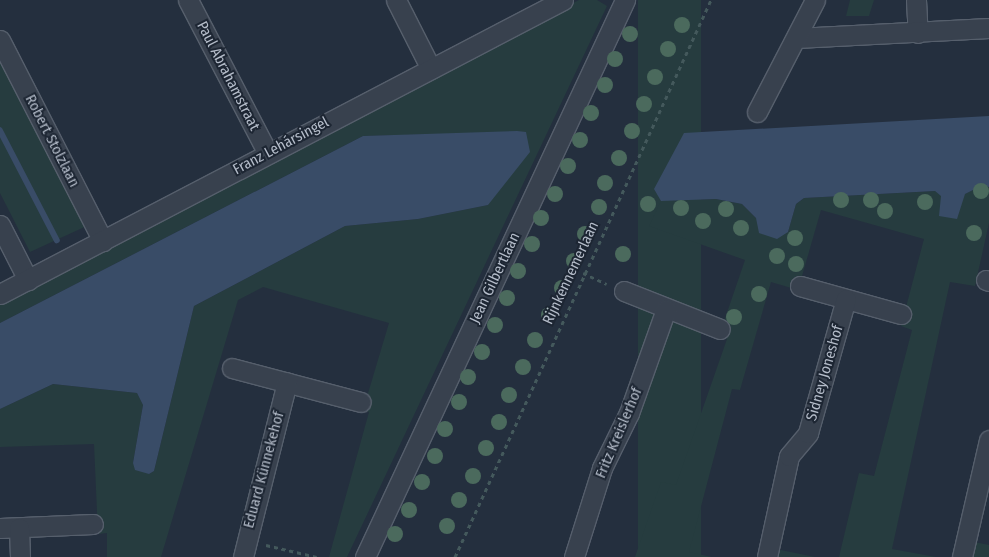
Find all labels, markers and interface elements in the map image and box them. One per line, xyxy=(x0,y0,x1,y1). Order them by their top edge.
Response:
street label: Paul Abrahamstraat xyxy=(193,18,263,134)
street label: Robert Stolzlaan xyxy=(21,92,83,190)
street label: Franz Lehársingel xyxy=(230,113,332,179)
street label: Rijnkennemerlaan xyxy=(539,219,603,327)
street label: Jean Gilbertlaan xyxy=(466,230,524,326)
street label: Sidney Joneshof xyxy=(803,323,847,423)
street label: Fritz Kreislerhof xyxy=(592,385,646,481)
street label: Eduard Künnekehof xyxy=(240,410,288,530)

